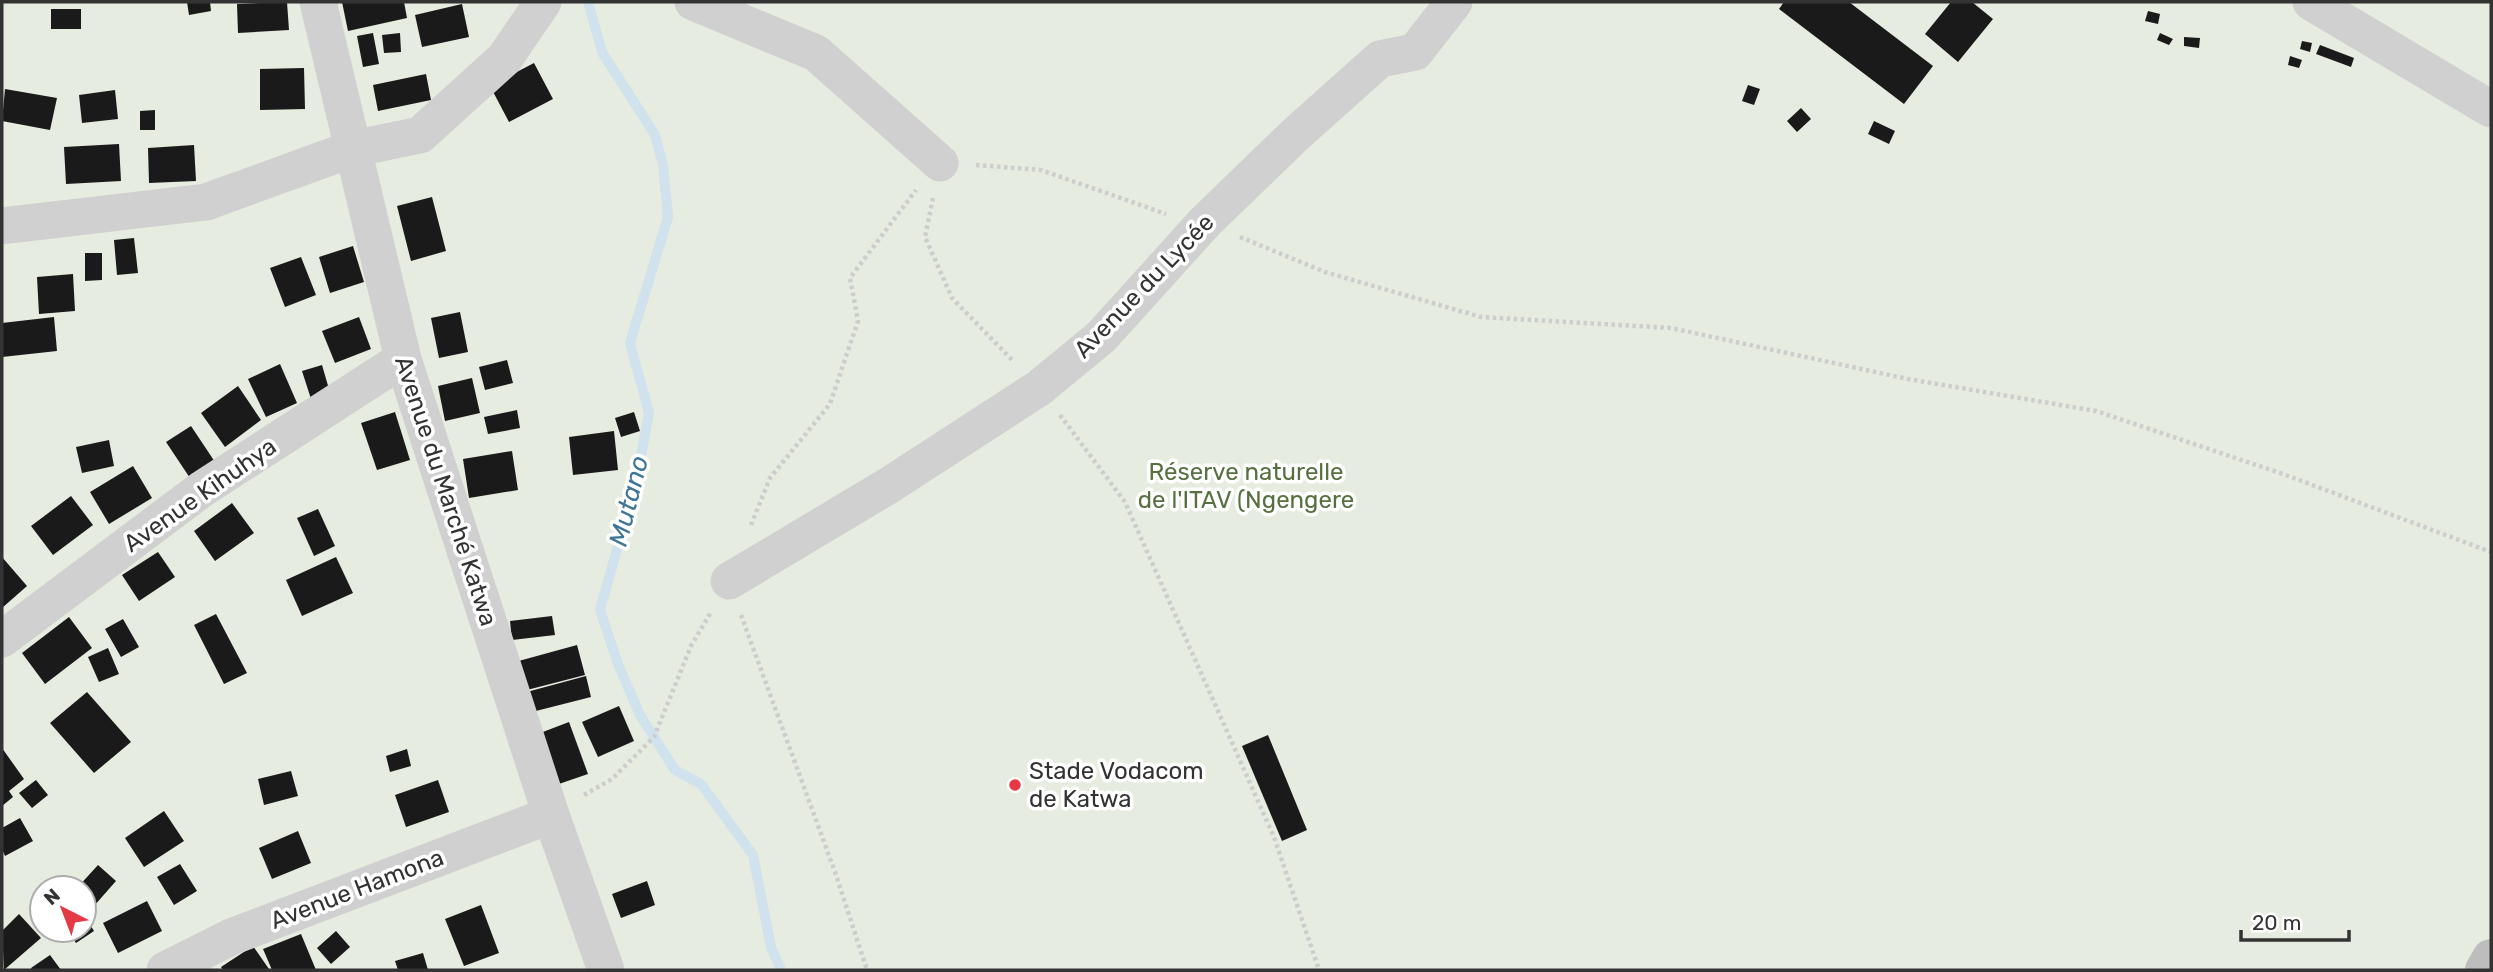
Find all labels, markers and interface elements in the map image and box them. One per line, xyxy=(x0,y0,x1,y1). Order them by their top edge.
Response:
street label: Avenue du Lycée xyxy=(1068,208,1220,364)
street label: Avenue du Marché Katwa xyxy=(389,353,503,629)
street label: Avenue Kihuhya xyxy=(118,432,282,558)
water label: Mutano xyxy=(603,453,655,549)
park label: Réserve naturelle de l'ITAV (Ngengere xyxy=(1138,458,1354,514)
place label: Stade Vodacom de Katwa xyxy=(1029,757,1204,813)
marker: Stade Vodacom de Katwa xyxy=(1007,777,1023,793)
street label: Avenue Hamona xyxy=(266,843,448,935)
north arrow xyxy=(28,874,98,944)
text: N xyxy=(39,884,65,910)
scale bar xyxy=(2241,898,2350,942)
text: 20 m xyxy=(2252,910,2301,935)

